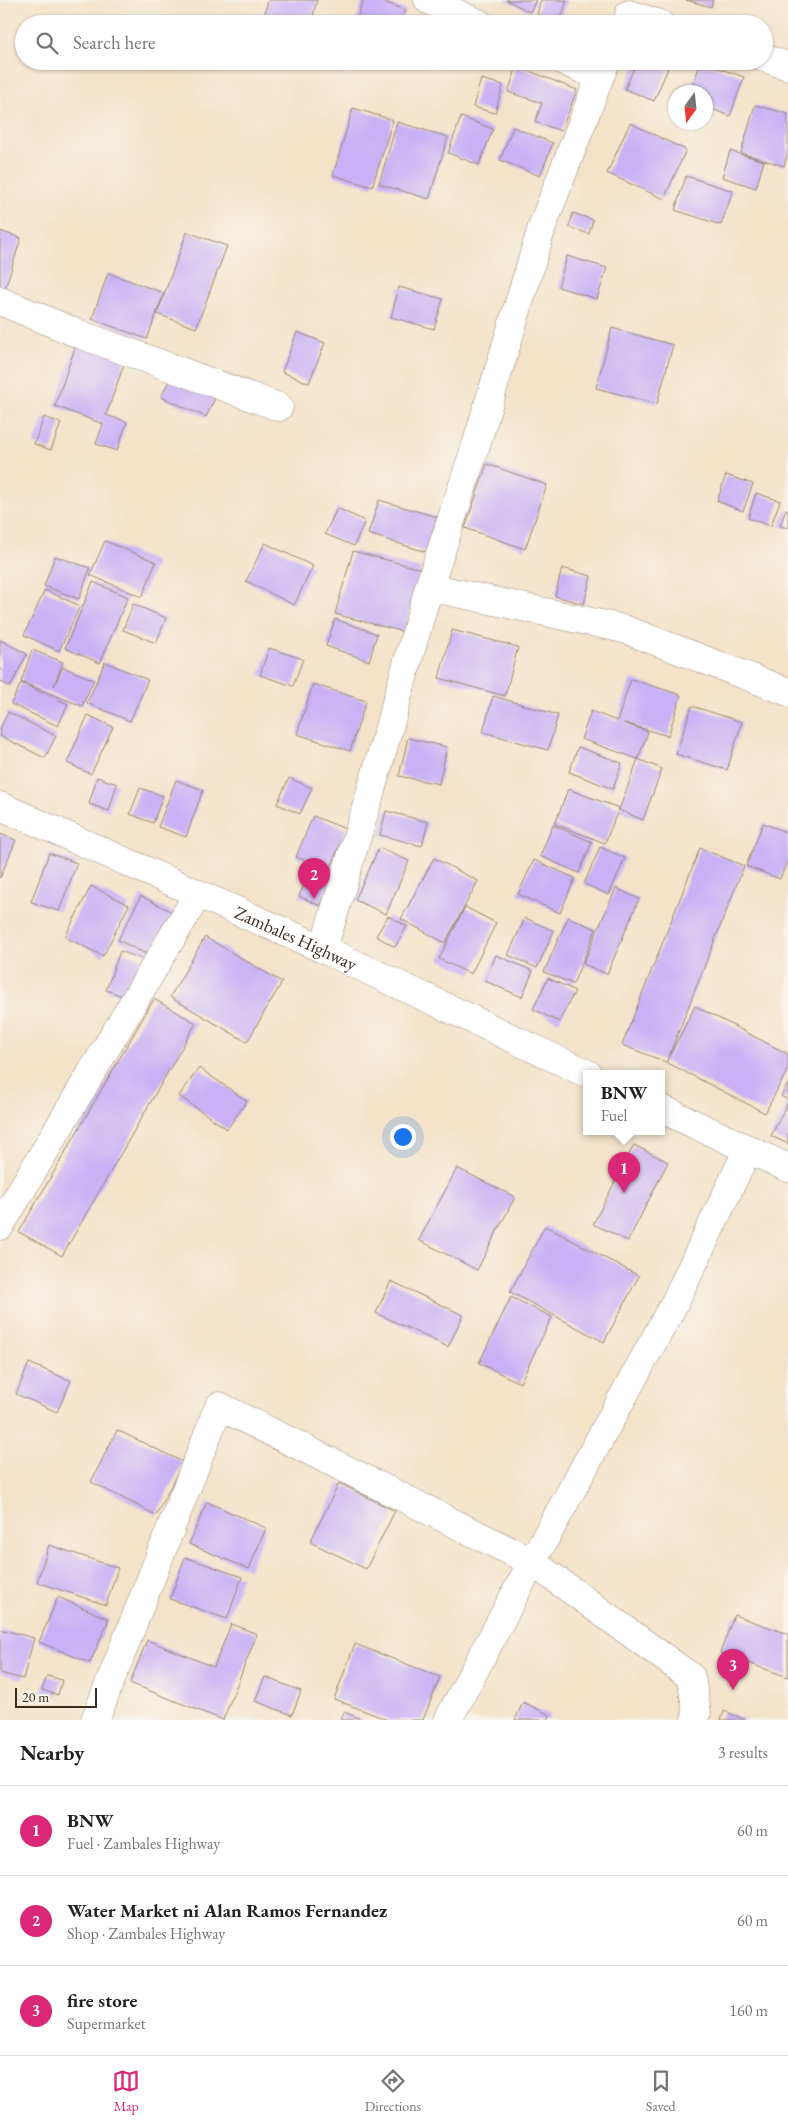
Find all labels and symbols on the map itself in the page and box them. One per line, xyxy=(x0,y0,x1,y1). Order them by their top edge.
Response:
north arrow xyxy=(668,85,713,130)
pin: 2 xyxy=(298,858,330,899)
street label: Zambales Highway xyxy=(231,900,361,975)
your location xyxy=(390,1124,416,1150)
pin: 1 xyxy=(608,1152,640,1193)
pin: 3 xyxy=(717,1649,749,1690)
scale bar xyxy=(15,1685,98,1708)

